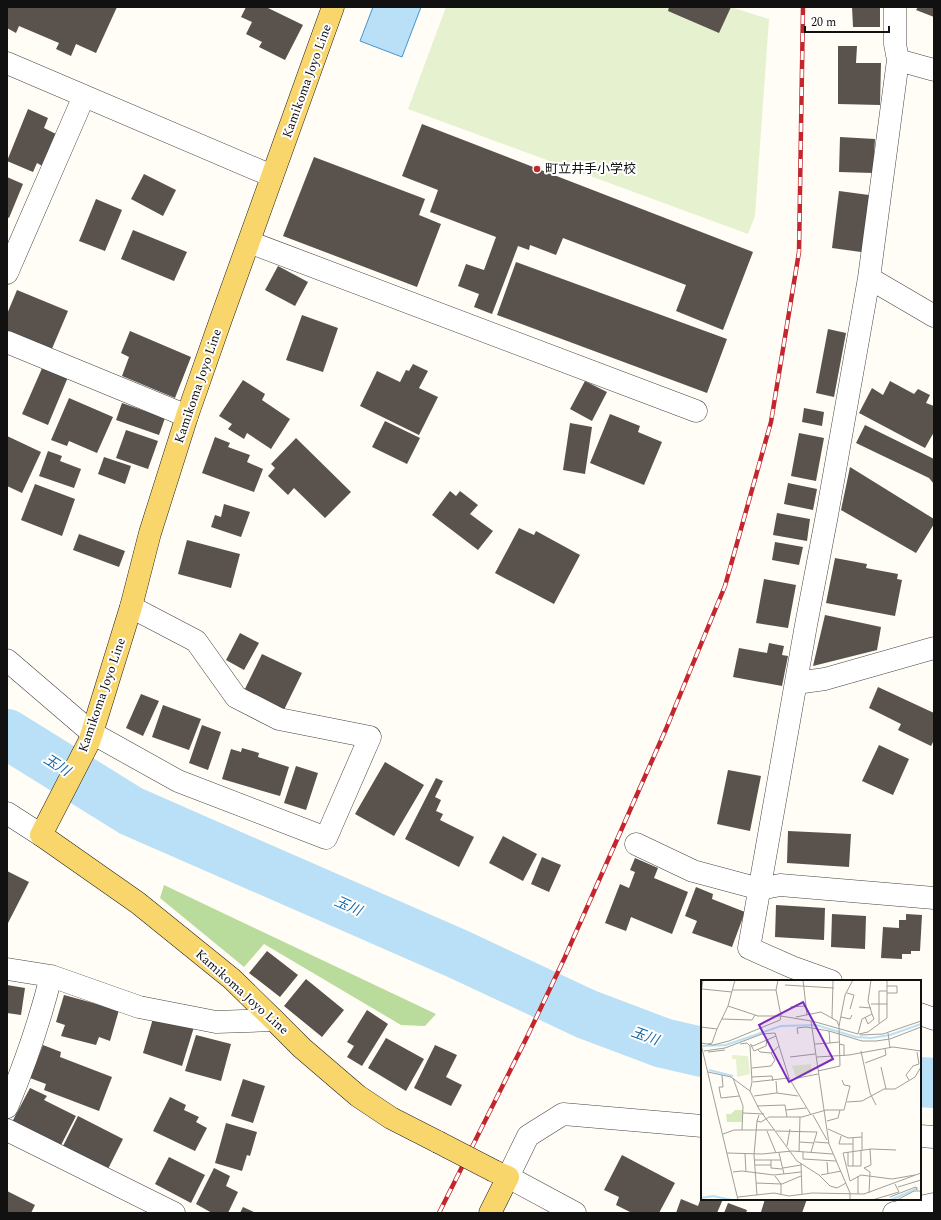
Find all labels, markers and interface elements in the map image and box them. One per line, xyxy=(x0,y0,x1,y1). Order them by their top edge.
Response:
scale bar xyxy=(805,8,889,34)
text: 20 m xyxy=(811,13,836,32)
street label: Kamikoma Joyo Line xyxy=(277,21,337,141)
place label: 町立井手小学校 xyxy=(545,159,636,179)
marker: 町立井手小学校 xyxy=(532,164,542,174)
street label: Kamikoma Joyo Line xyxy=(169,326,227,446)
street label: Kamikoma Joyo Line xyxy=(73,635,131,755)
water label: 玉川 xyxy=(40,749,76,782)
water label: 玉川 xyxy=(331,891,367,922)
street label: Kamikoma Joyo Line xyxy=(191,944,293,1040)
inset map xyxy=(701,980,921,1200)
water label: 玉川 xyxy=(628,1021,664,1051)

